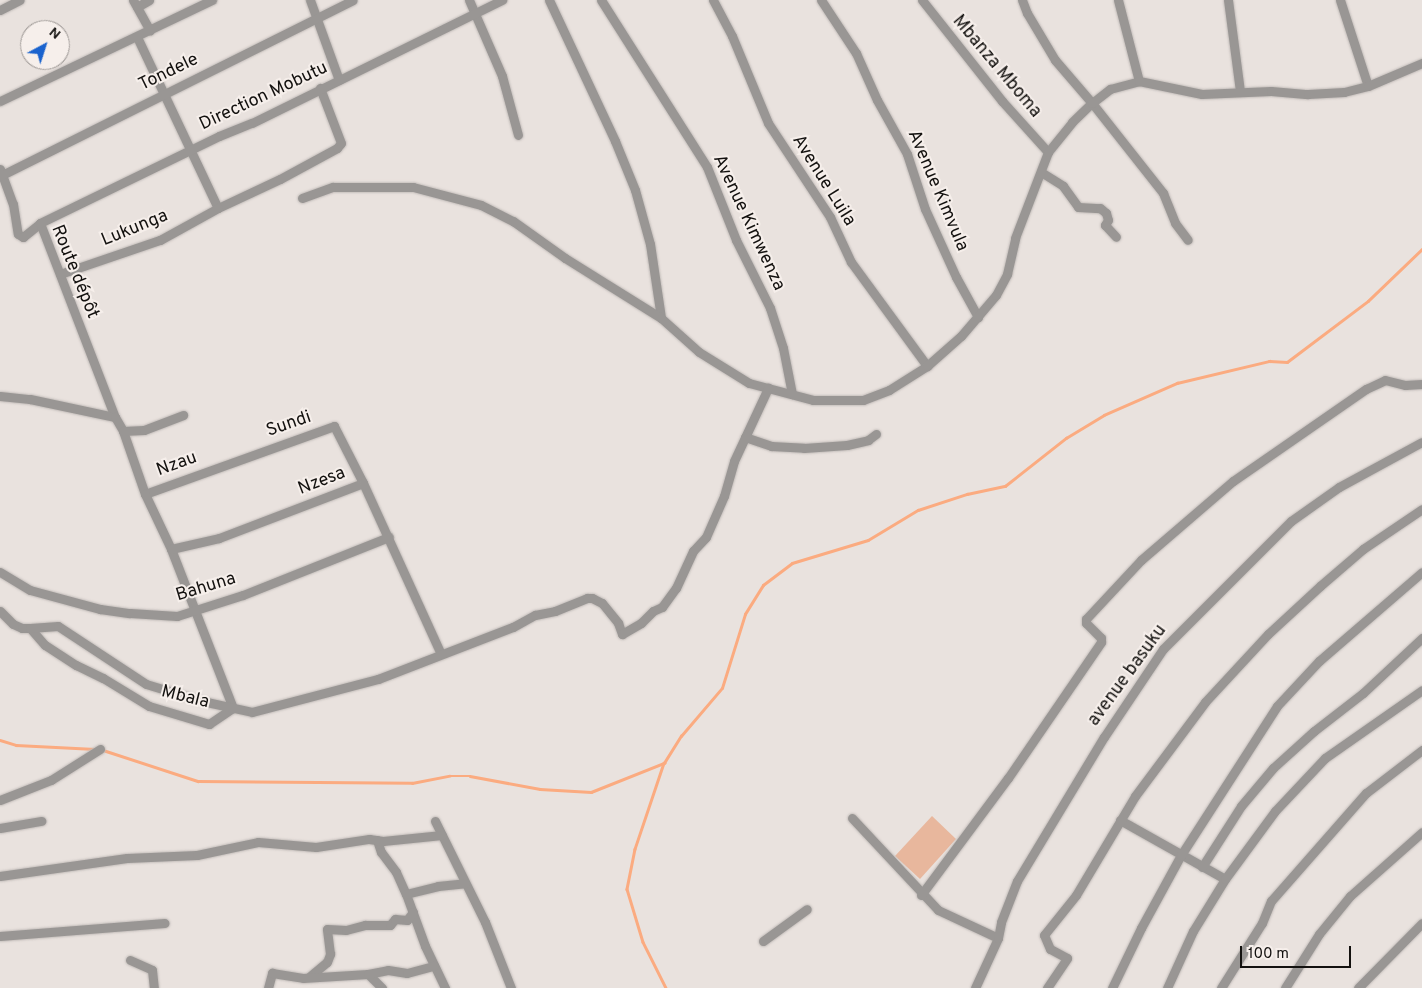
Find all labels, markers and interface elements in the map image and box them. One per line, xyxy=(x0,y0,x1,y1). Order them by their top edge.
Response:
street label: Mbanza Mboma xyxy=(947,11,1045,123)
north arrow xyxy=(20,20,70,70)
text: N xyxy=(45,24,64,44)
street label: Tondele xyxy=(136,49,202,97)
street label: Direction Mobutu xyxy=(197,58,331,136)
street label: Avenue Kimvula xyxy=(902,127,972,255)
street label: Avenue Luila xyxy=(786,131,860,231)
street label: Avenue Kimwenza xyxy=(707,152,789,294)
street label: Lukunga xyxy=(99,206,171,252)
street label: Route dépôt xyxy=(45,222,103,322)
street label: Sundi xyxy=(264,407,314,443)
street label: Nzau xyxy=(154,448,200,482)
street label: Nzesa xyxy=(295,463,349,501)
street label: Bahuna xyxy=(173,569,239,607)
street label: avenue basuku xyxy=(1084,621,1172,731)
street label: Mbala xyxy=(159,682,211,714)
scale bar xyxy=(1242,936,1353,968)
text: 100 m xyxy=(1248,945,1289,964)

